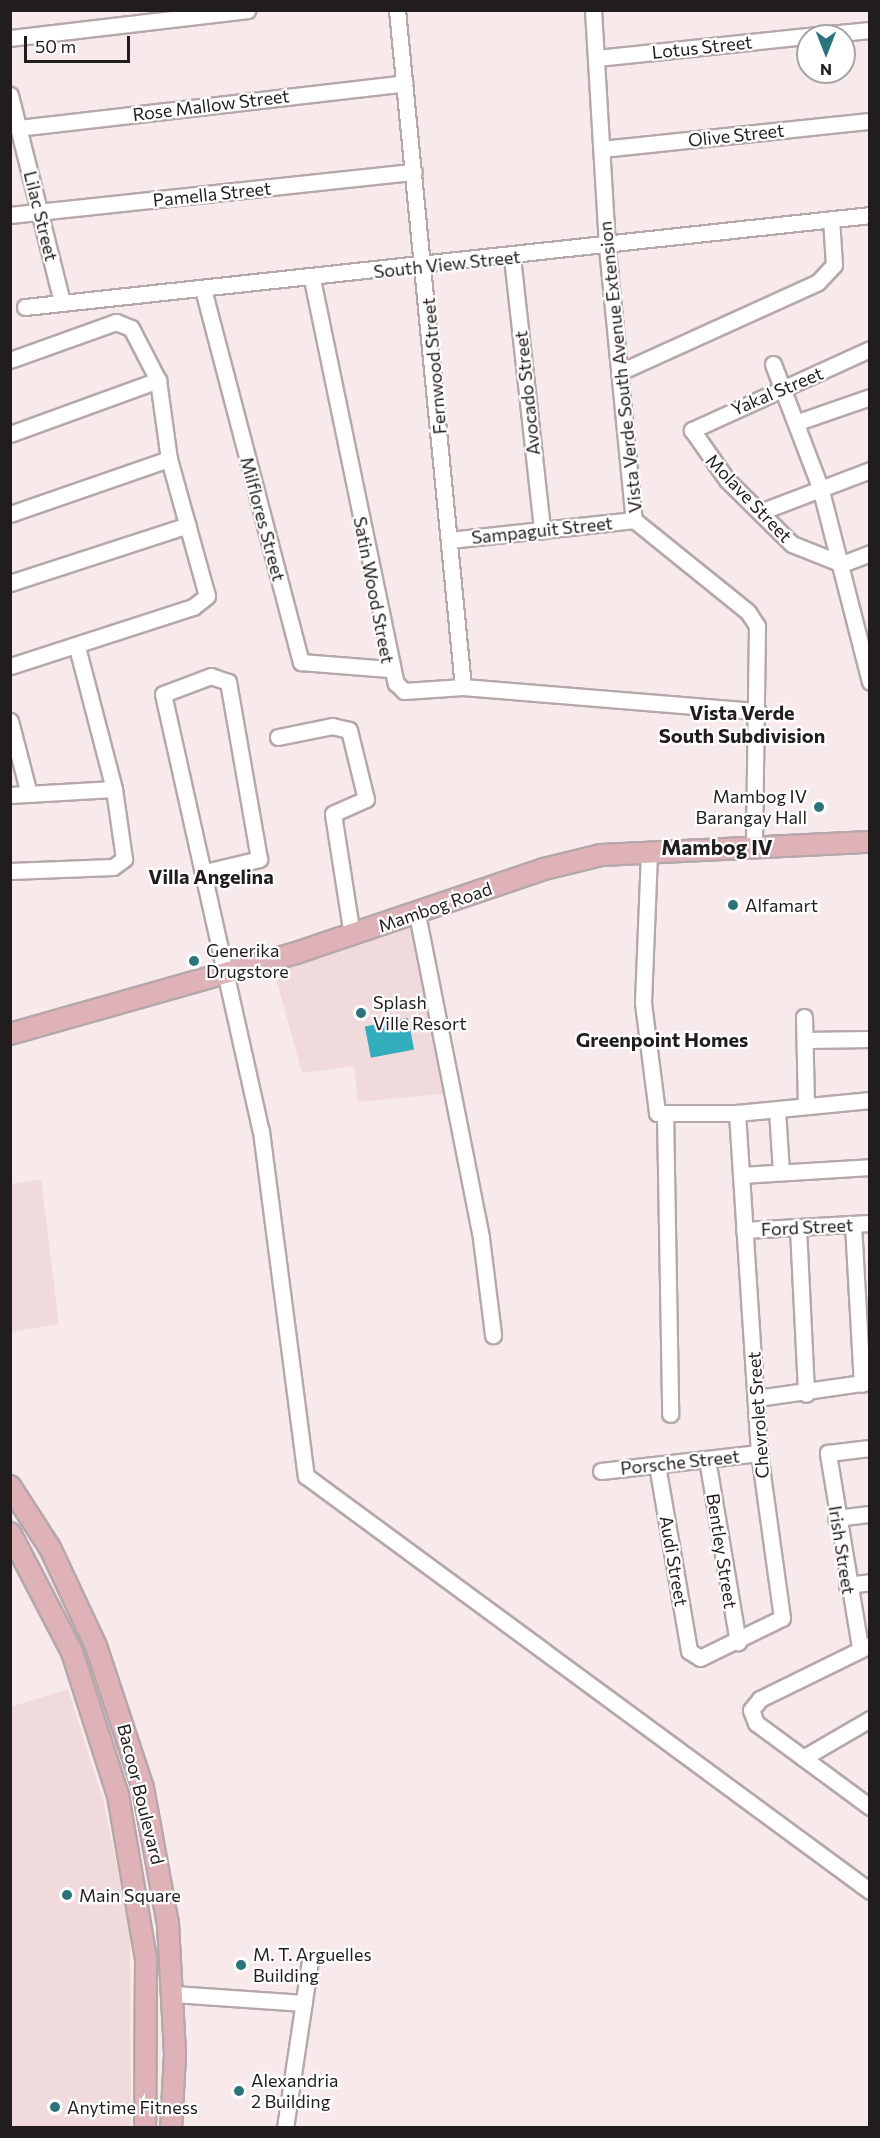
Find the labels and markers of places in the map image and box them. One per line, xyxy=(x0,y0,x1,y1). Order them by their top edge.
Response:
place label: Mambog IV Barangay Hall xyxy=(696,786,807,828)
marker: Mambog IV Barangay Hall xyxy=(812,800,826,814)
place label: Alfamart xyxy=(745,894,818,916)
marker: Alfamart xyxy=(726,898,740,912)
place label: Generika Drugstore xyxy=(206,940,289,982)
marker: Generika Drugstore xyxy=(187,954,201,968)
place label: Splash Ville Resort xyxy=(373,992,467,1034)
marker: Splash Ville Resort xyxy=(354,1006,368,1020)
place label: Main Square xyxy=(79,1884,181,1906)
marker: Main Square xyxy=(60,1888,74,1902)
place label: M. T. Arguelles Building xyxy=(253,1944,372,1986)
marker: M. T. Arguelles Building xyxy=(234,1958,248,1972)
place label: Alexandria 2 Building xyxy=(251,2070,338,2112)
marker: Alexandria 2 Building xyxy=(232,2084,246,2098)
place label: Anytime Fitness xyxy=(67,2096,198,2118)
marker: Anytime Fitness xyxy=(48,2100,62,2114)

